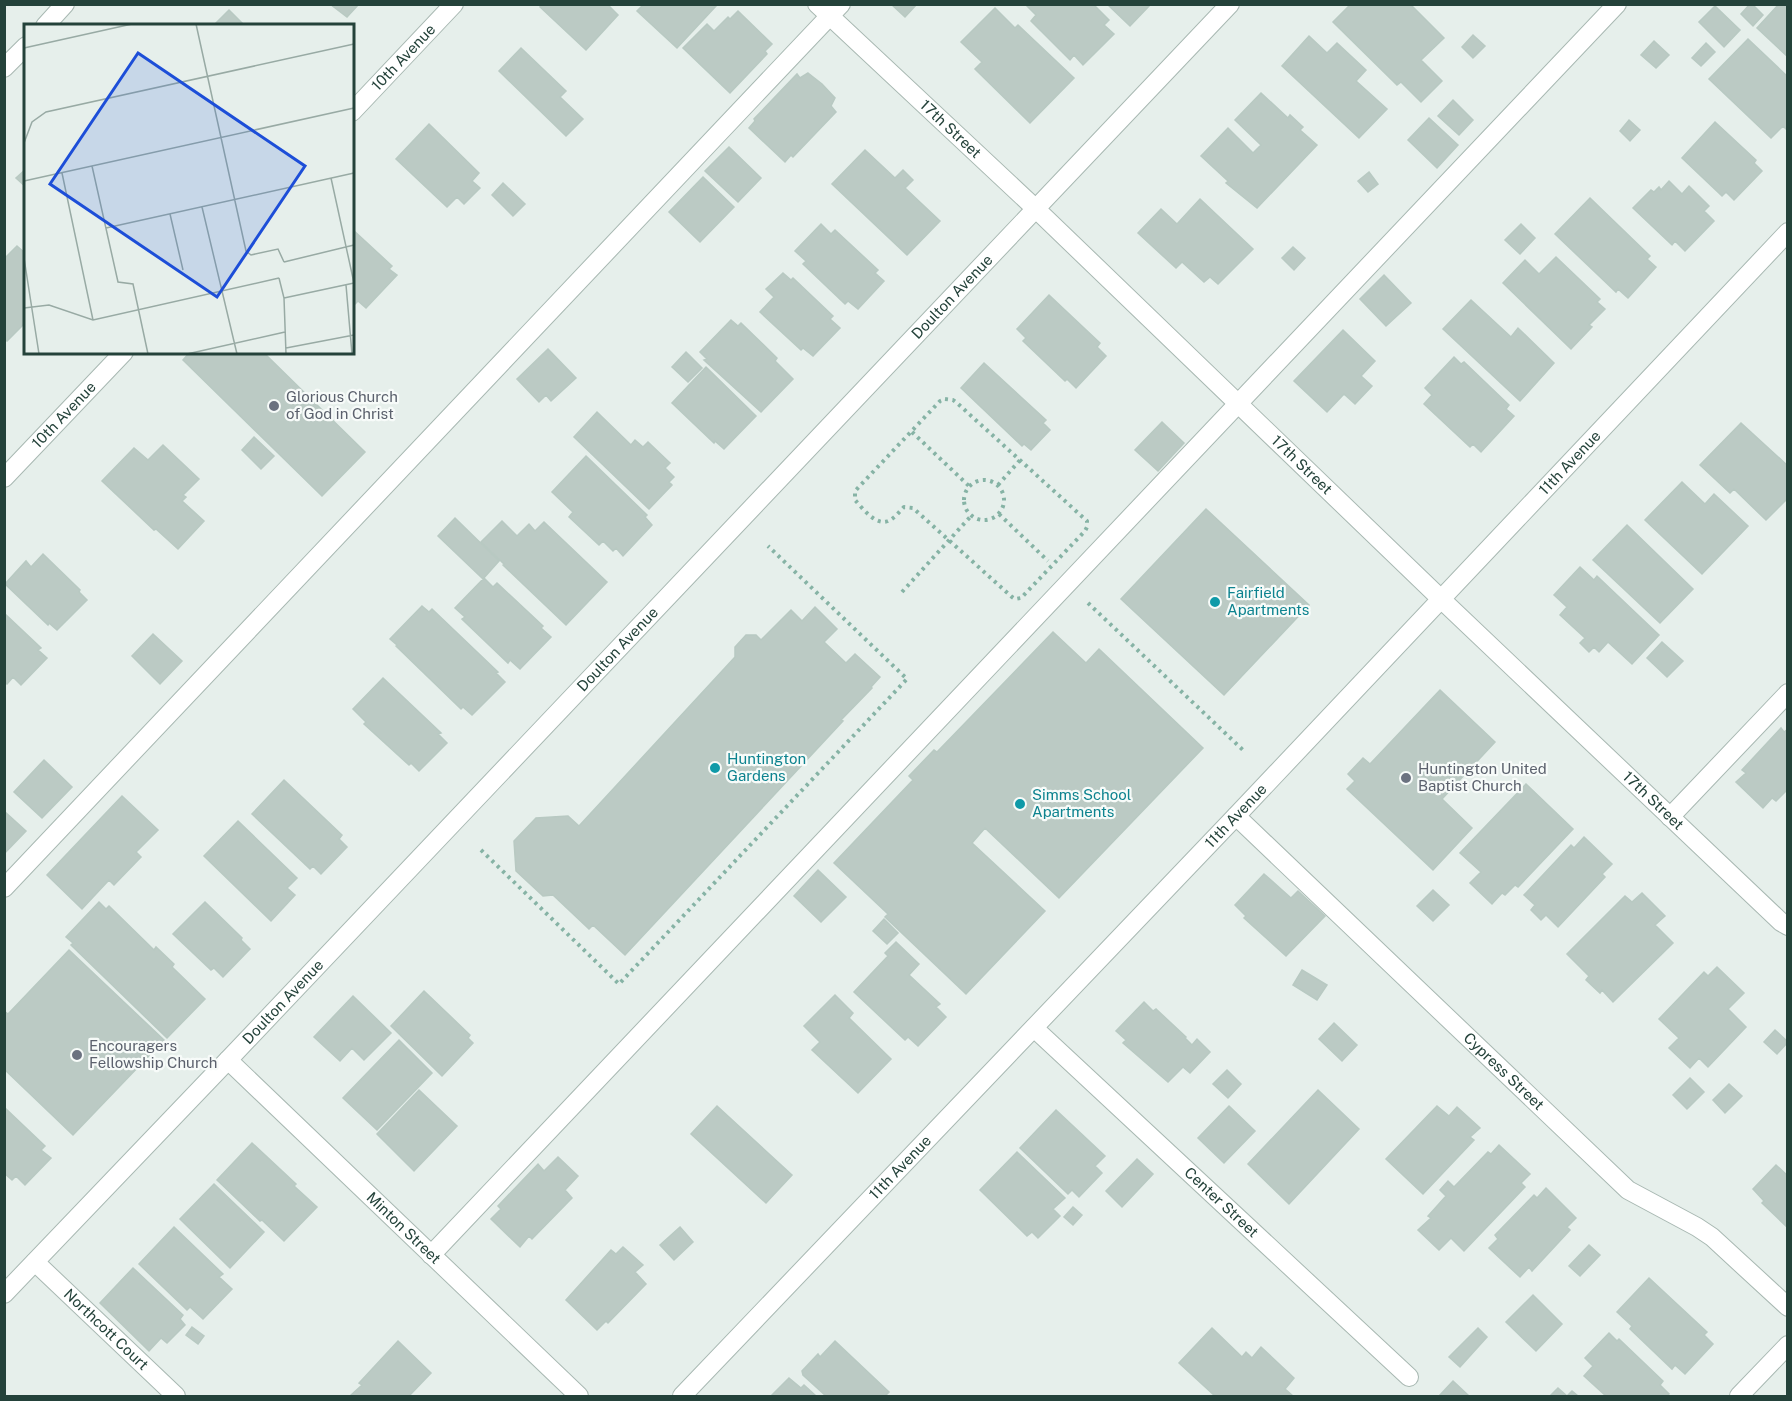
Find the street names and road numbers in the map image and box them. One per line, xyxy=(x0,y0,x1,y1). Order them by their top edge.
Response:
street label: 10th Avenue xyxy=(368,20,438,94)
street label: 17th Street xyxy=(917,96,985,161)
street label: Doulton Avenue xyxy=(908,251,996,342)
street label: 10th Avenue xyxy=(28,378,99,451)
street label: 11th Avenue xyxy=(1535,427,1604,498)
street label: 17th Street xyxy=(1268,432,1336,498)
street label: Doulton Avenue xyxy=(573,603,661,695)
street label: 17th Street xyxy=(1620,768,1688,833)
street label: 11th Avenue xyxy=(1201,780,1270,851)
street label: Doulton Avenue xyxy=(239,956,327,1047)
street label: Cypress Street xyxy=(1461,1029,1548,1113)
street label: 11th Avenue xyxy=(865,1132,934,1203)
street label: Center Street xyxy=(1181,1164,1262,1241)
street label: Minton Street xyxy=(363,1188,444,1267)
street label: Northcott Court xyxy=(61,1285,152,1373)

